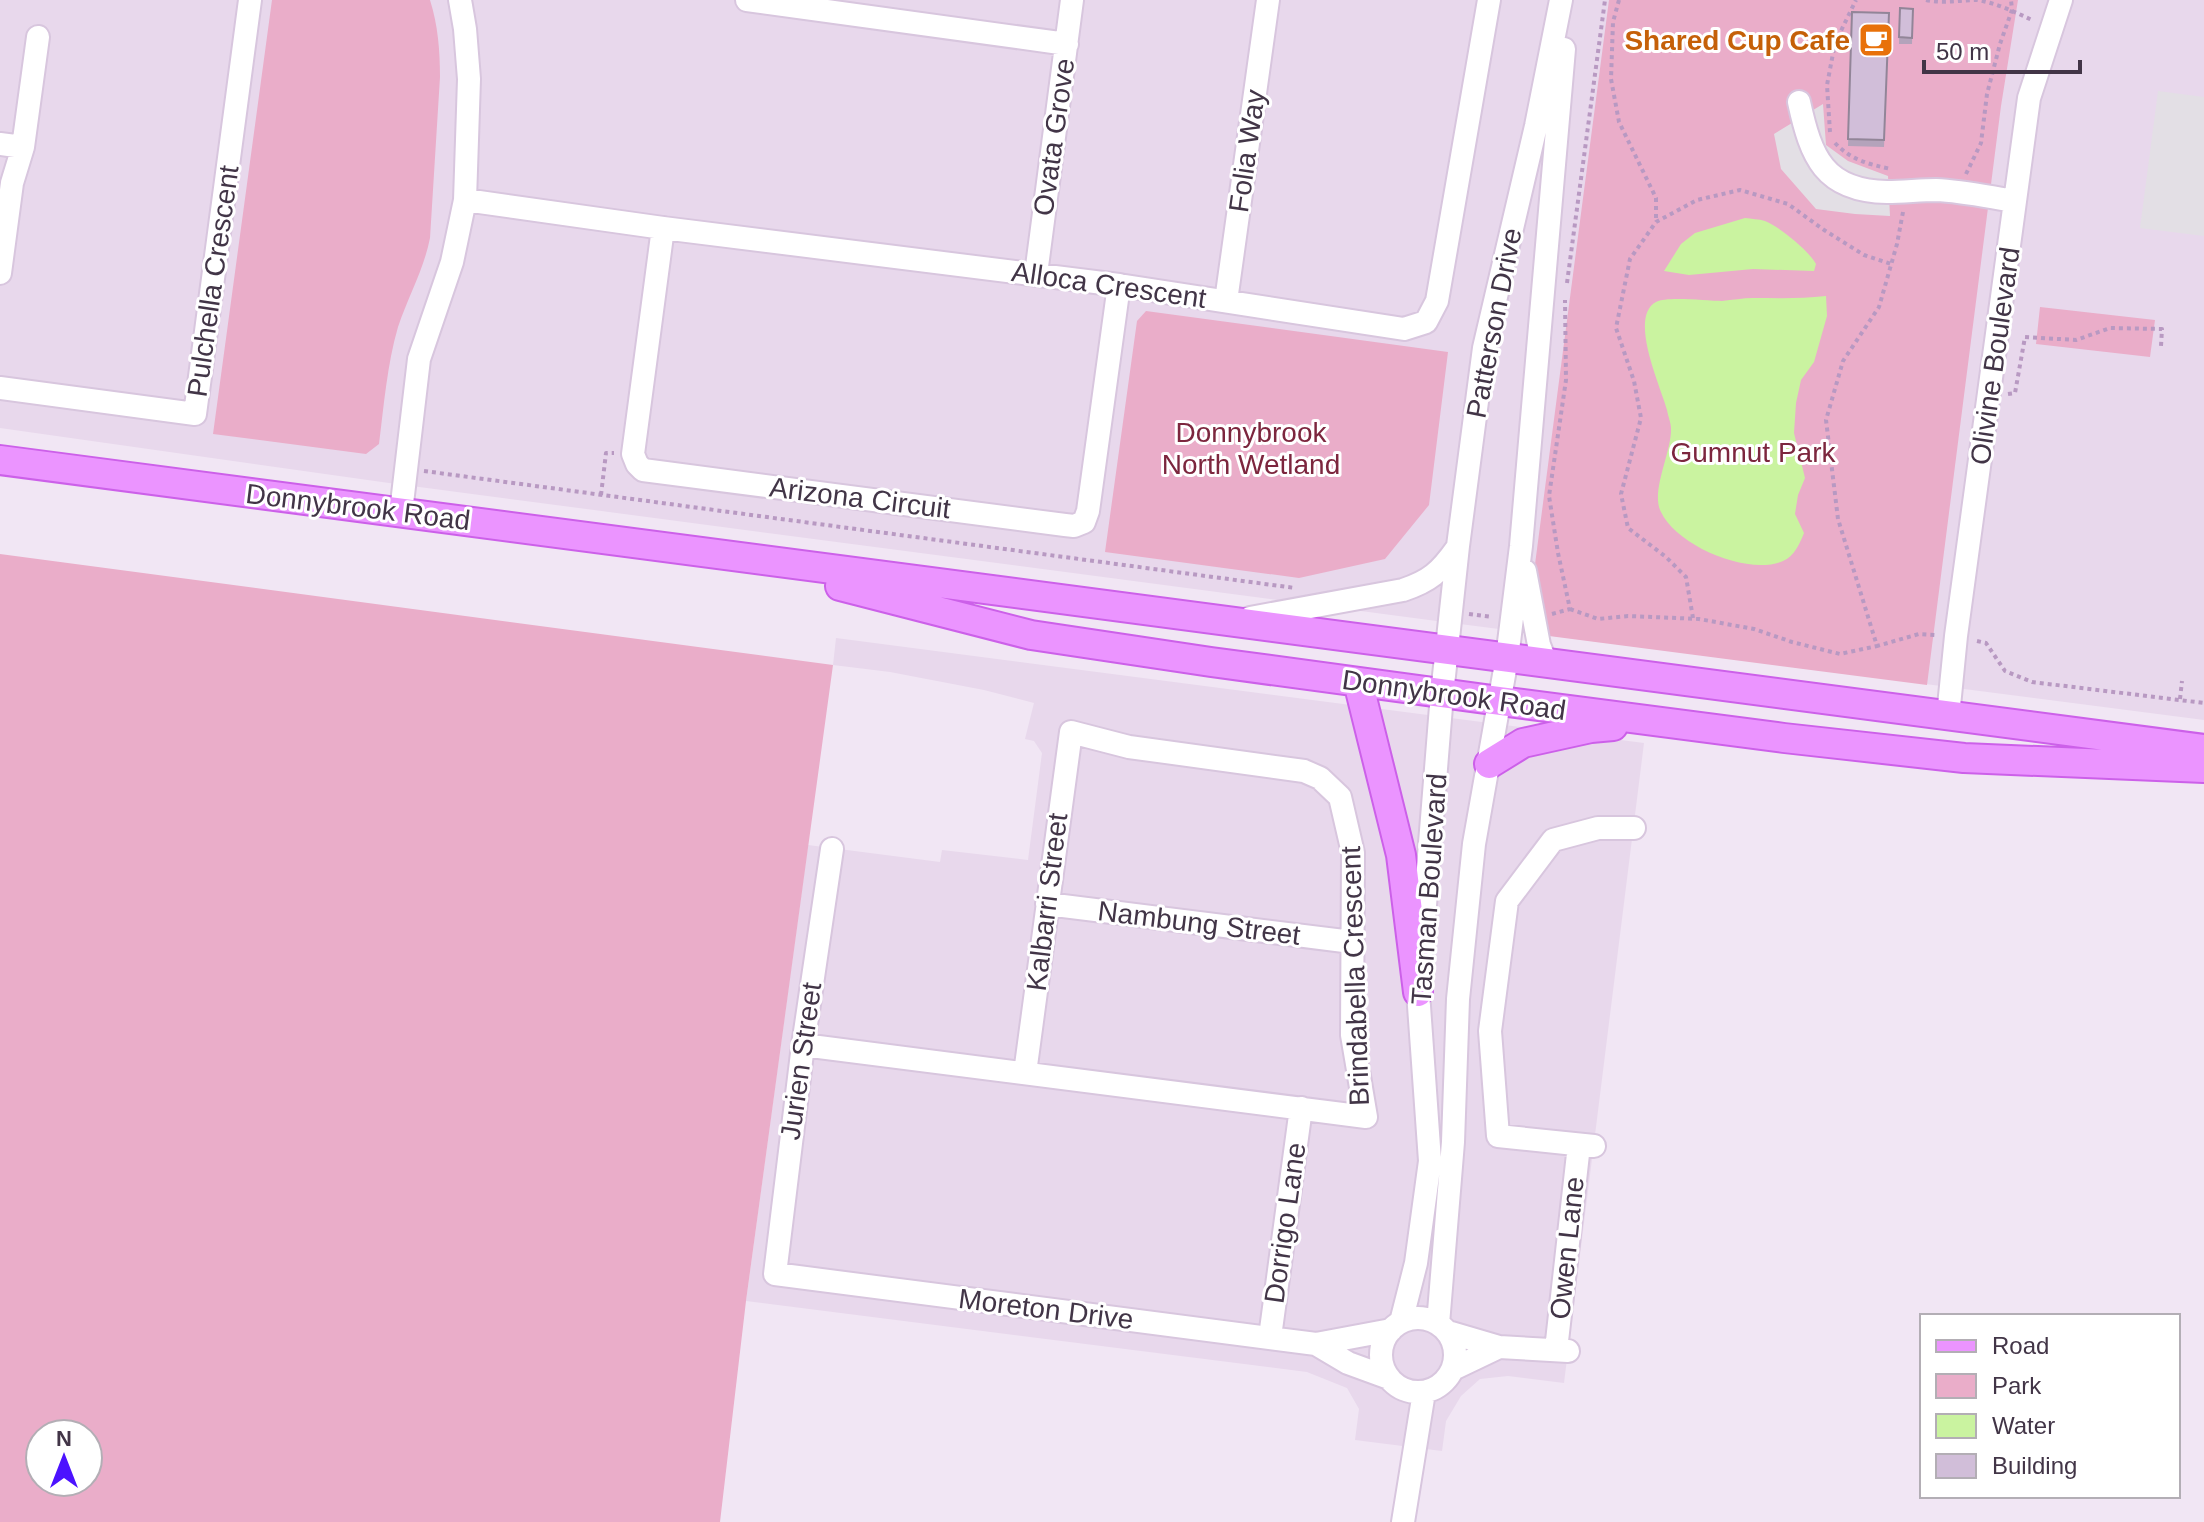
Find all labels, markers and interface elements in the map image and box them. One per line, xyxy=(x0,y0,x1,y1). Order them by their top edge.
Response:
cafe icon: Shared Cup Cafe xyxy=(1857,21,1895,59)
scale bar xyxy=(1924,24,2080,74)
place label: Shared Cup Cafe xyxy=(1624,25,1850,56)
text: 50 m xyxy=(1936,38,1989,65)
street label: Ovata Grove xyxy=(1028,56,1080,218)
street label: Folia Way xyxy=(1223,88,1271,214)
street label: Pulchella Crescent xyxy=(181,163,245,399)
street label: Patterson Drive xyxy=(1460,225,1528,421)
street label: Olivine Boulevard xyxy=(1964,245,2026,467)
street label: Alloca Crescent xyxy=(1010,256,1208,314)
park label: Donnybrook North Wetland xyxy=(1162,417,1340,480)
park label: Gumnut Park xyxy=(1671,437,1836,468)
street label: Arizona Circuit xyxy=(768,472,952,525)
street label: Donnybrook Road xyxy=(244,478,472,536)
street label: Donnybrook Road xyxy=(1340,664,1568,726)
street label: Tasman Boulevard xyxy=(1405,772,1453,1006)
street label: Kalbarri Street xyxy=(1021,811,1073,993)
street label: Brindabella Crescent xyxy=(1335,845,1375,1106)
street label: Nambung Street xyxy=(1096,895,1302,951)
street label: Jurien Street xyxy=(775,980,827,1142)
street label: Dorrigo Lane xyxy=(1258,1141,1312,1305)
street label: Owen Lane xyxy=(1544,1175,1590,1321)
street label: Moreton Drive xyxy=(957,1283,1135,1335)
legend xyxy=(1920,1314,2180,1498)
text: Road xyxy=(1992,1332,2049,1359)
text: Park xyxy=(1992,1372,2042,1399)
text: Water xyxy=(1992,1412,2055,1439)
north arrow xyxy=(24,1418,104,1498)
text: N xyxy=(56,1426,72,1451)
text: Building xyxy=(1992,1452,2077,1479)

